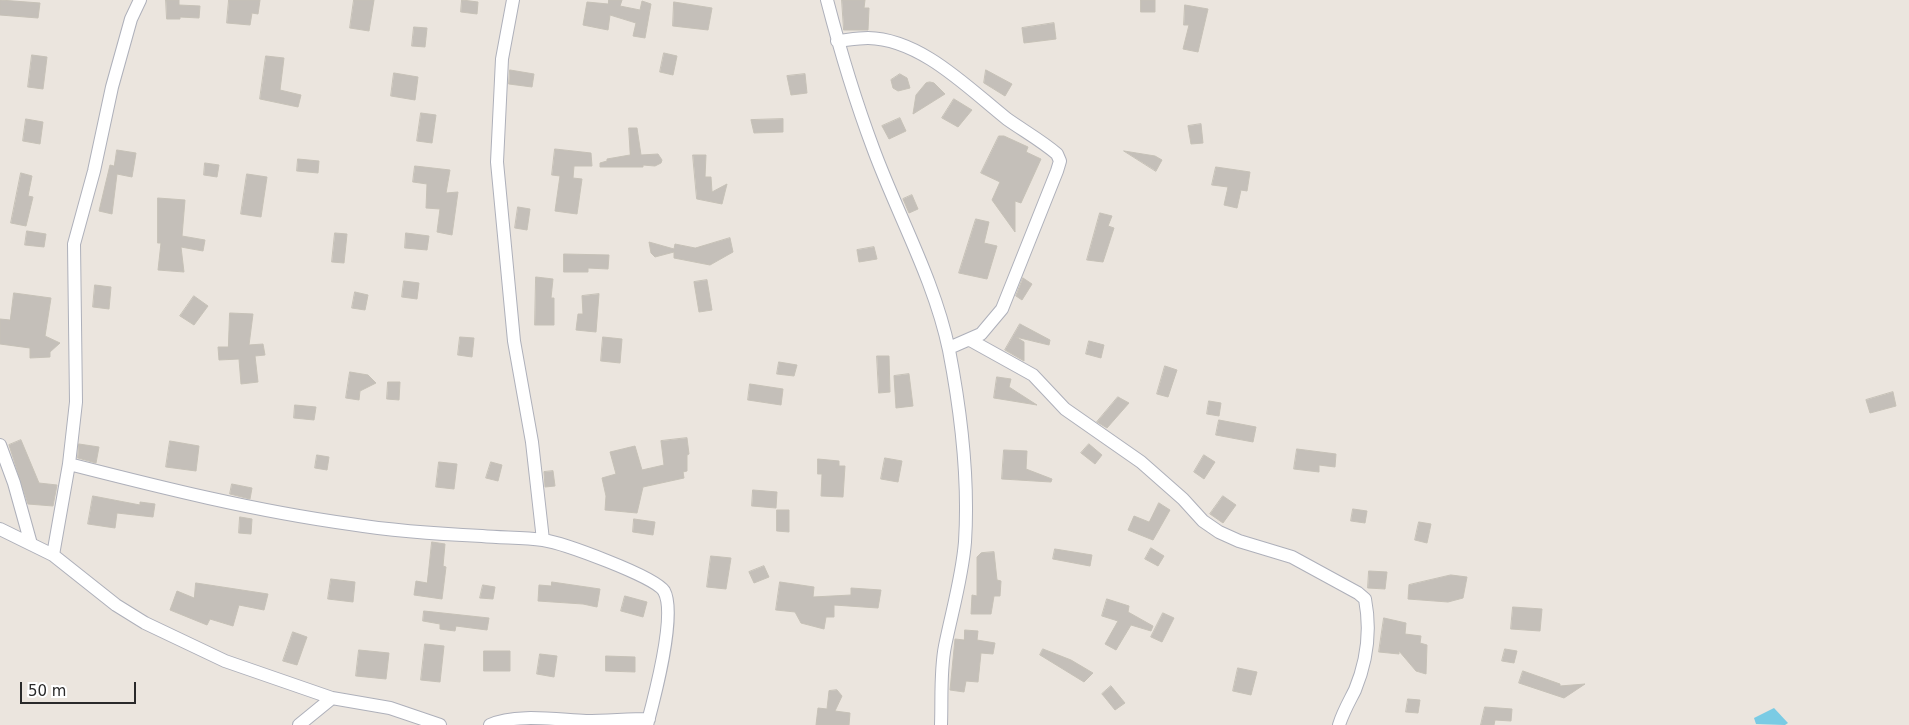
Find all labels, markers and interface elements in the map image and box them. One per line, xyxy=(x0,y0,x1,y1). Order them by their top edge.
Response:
scale bar xyxy=(22,672,139,704)
text: 50 m xyxy=(28,682,66,700)

